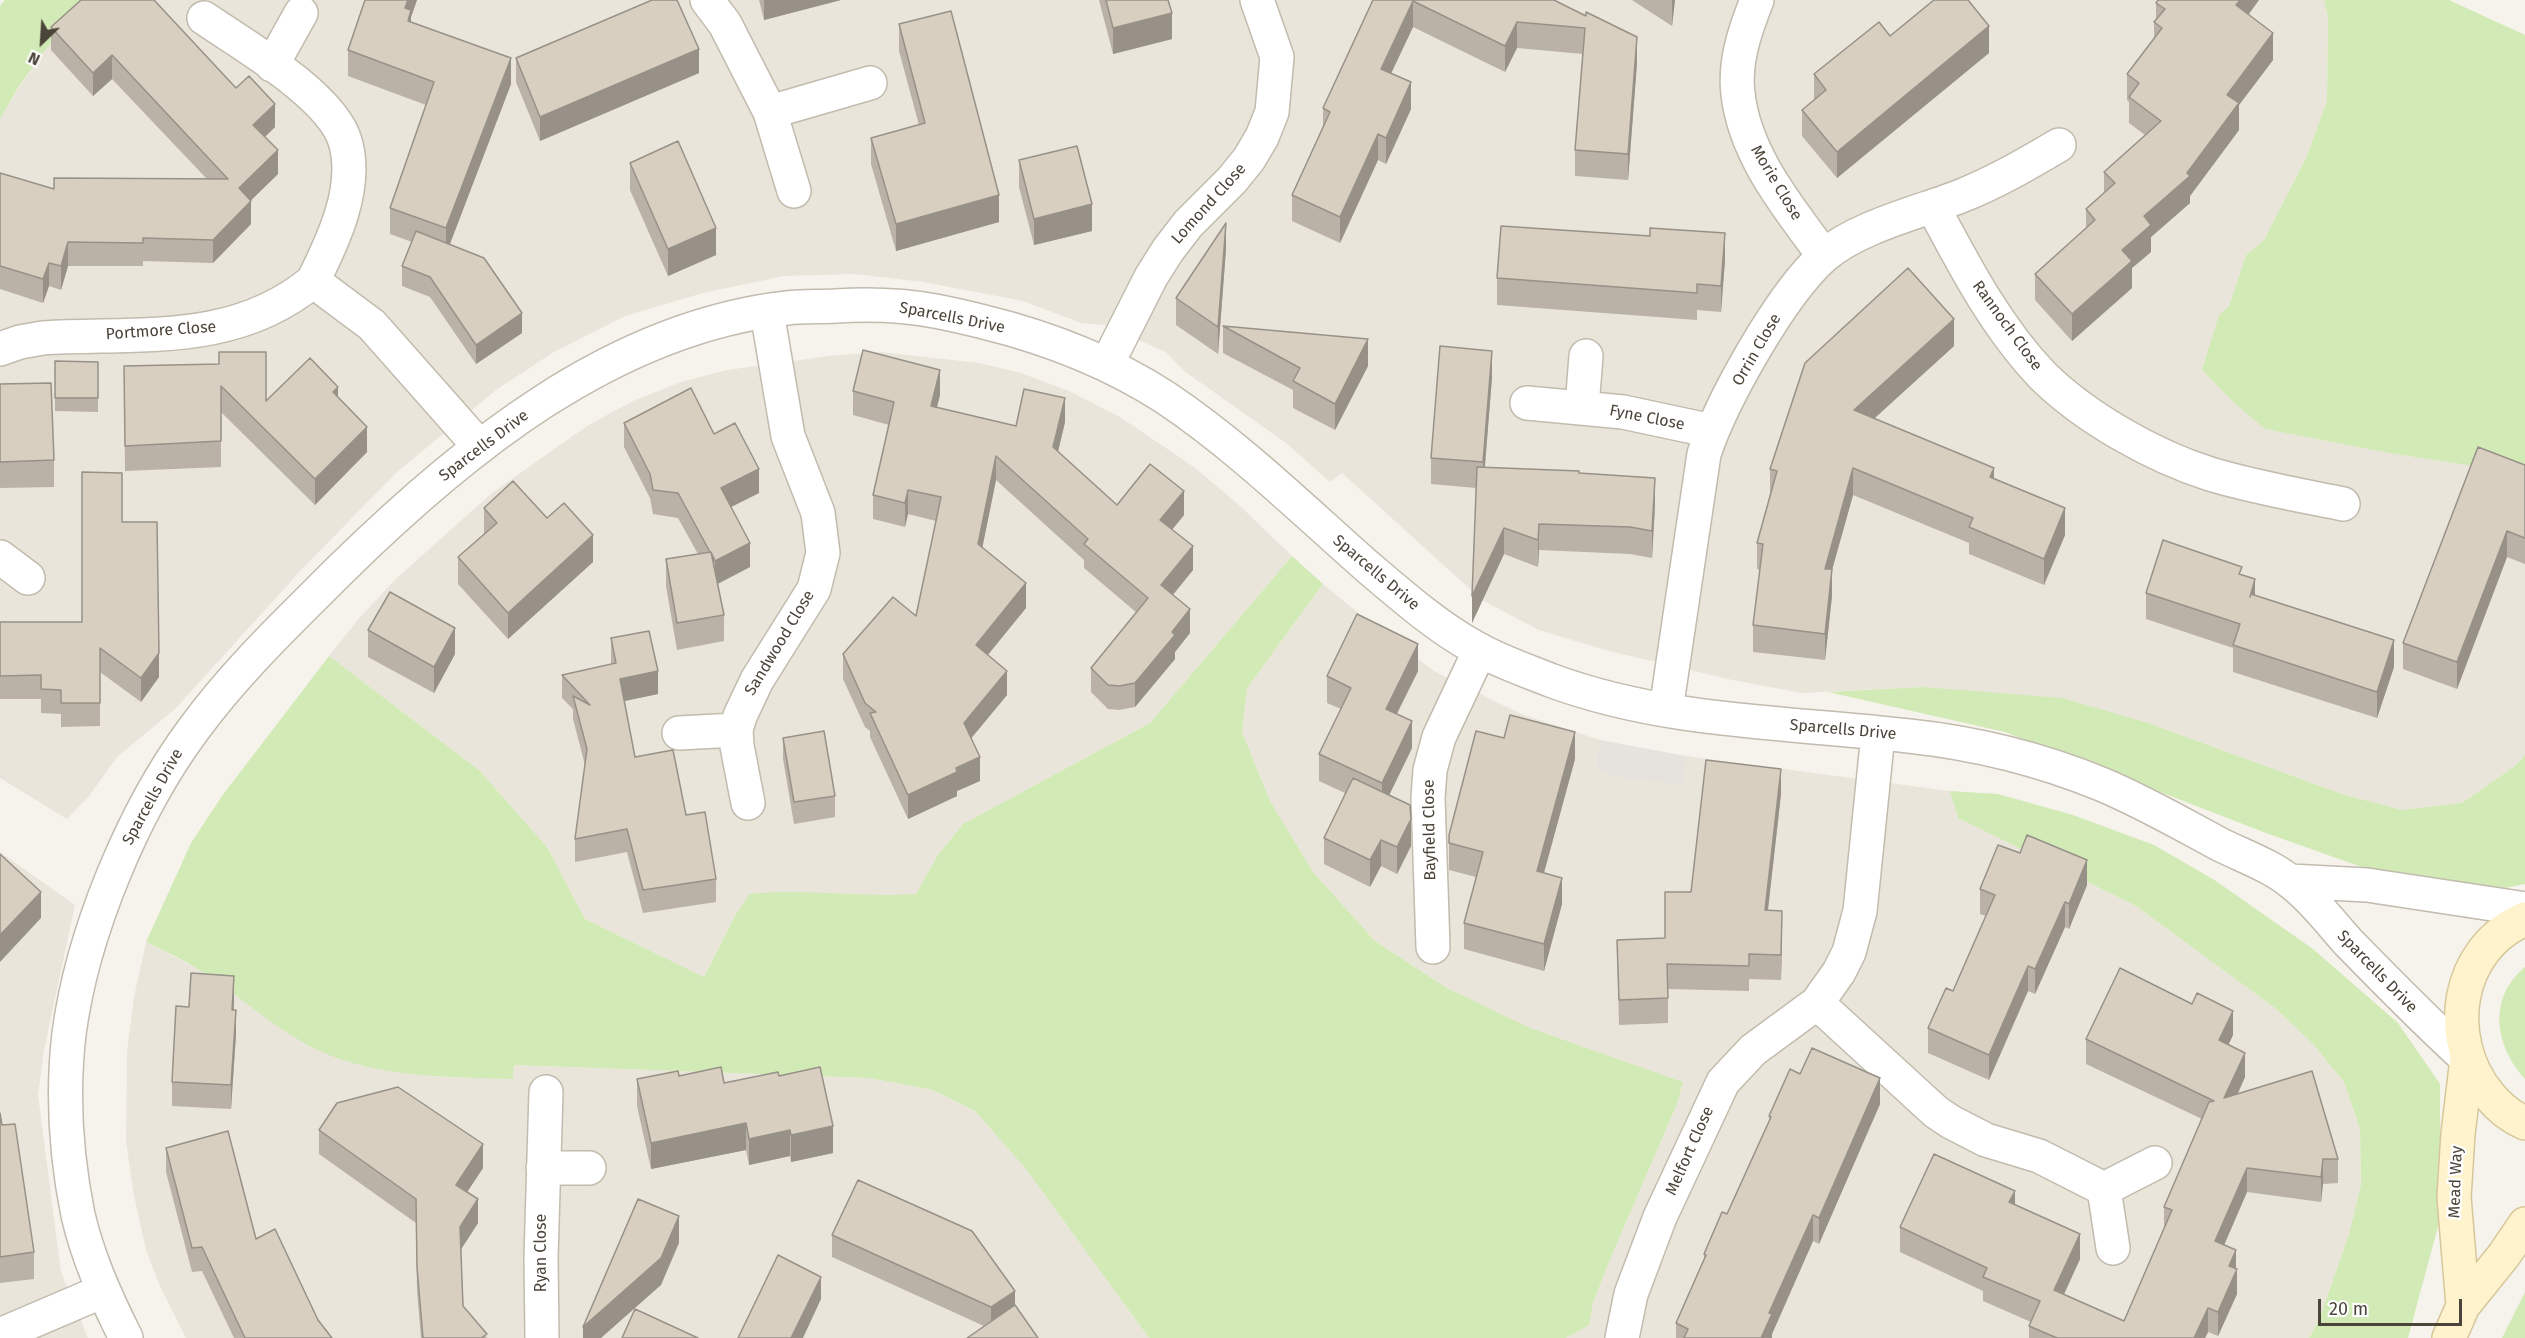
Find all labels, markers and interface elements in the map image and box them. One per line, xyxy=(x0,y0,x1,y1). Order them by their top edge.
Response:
north arrow xyxy=(12,12,72,72)
text: N xyxy=(25,48,43,70)
street label: Morie Close xyxy=(1746,142,1806,224)
street label: Lomond Close xyxy=(1168,160,1250,248)
street label: Rannoch Close xyxy=(1968,277,2046,375)
street label: Sparcells Drive xyxy=(898,298,1006,338)
street label: Orrin Close xyxy=(1729,310,1785,390)
street label: Portmore Close xyxy=(105,318,217,344)
street label: Fyne Close xyxy=(1608,401,1686,435)
street label: Sparcells Drive xyxy=(435,406,533,486)
street label: Sparcells Drive xyxy=(1329,531,1423,615)
street label: Sandwood Close xyxy=(741,587,819,699)
street label: Sparcells Drive xyxy=(1789,716,1897,744)
street label: Sparcells Drive xyxy=(119,746,187,848)
street label: Bayfield Close xyxy=(1420,779,1440,881)
street label: Sparcells Drive xyxy=(2333,927,2421,1017)
street label: Melfort Close xyxy=(1662,1103,1718,1199)
street label: Mead Way xyxy=(2445,1145,2467,1219)
street label: Ryan Close xyxy=(532,1214,552,1292)
scale bar xyxy=(2321,1287,2465,1325)
text: 20 m xyxy=(2329,1298,2368,1320)

